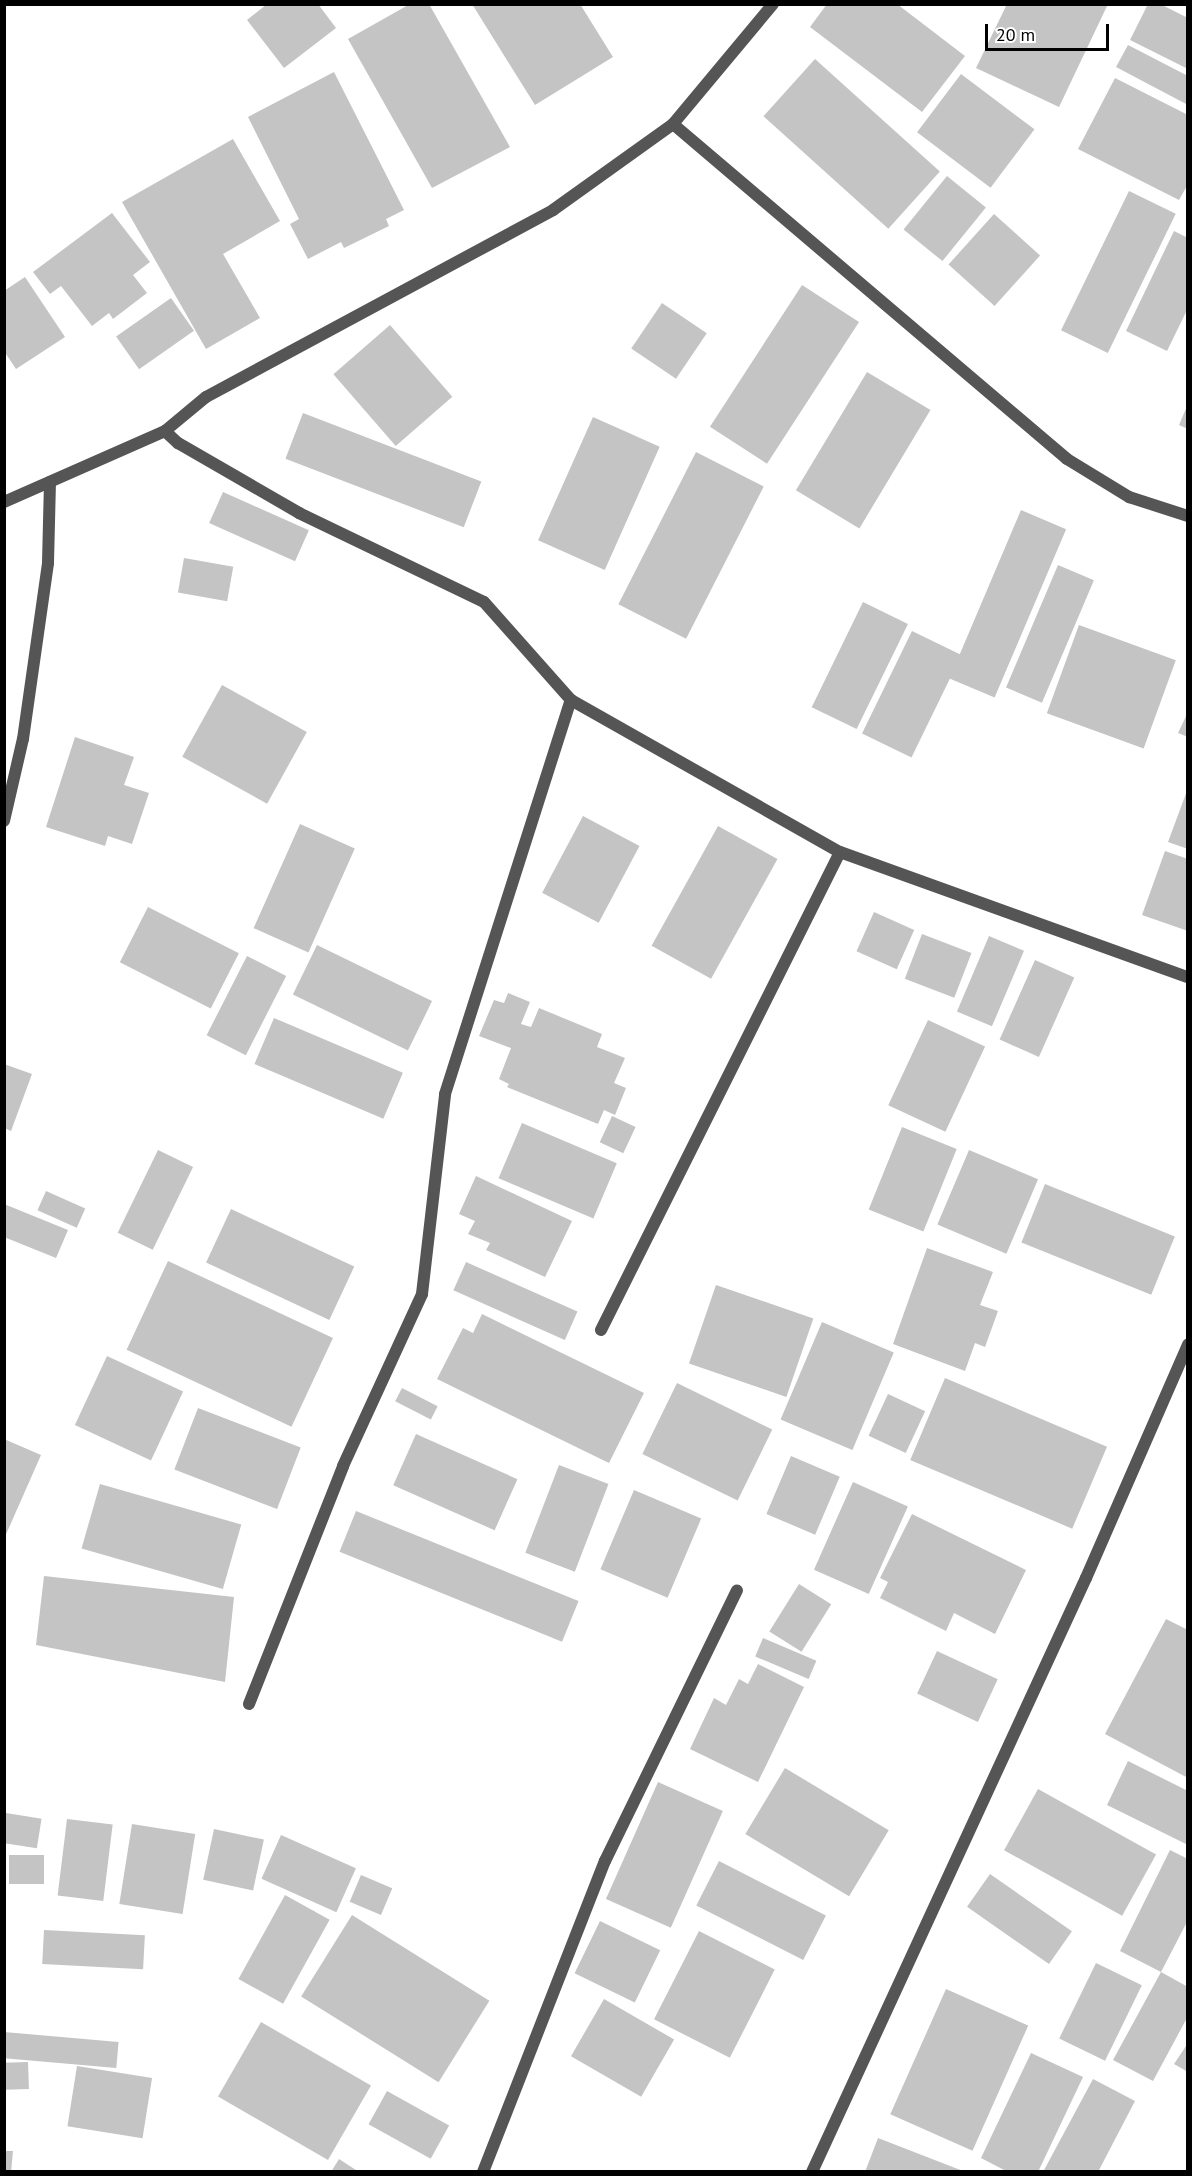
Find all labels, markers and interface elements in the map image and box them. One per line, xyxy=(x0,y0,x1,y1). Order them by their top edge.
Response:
scale bar xyxy=(988,12,1112,50)
text: 20 m xyxy=(996,23,1035,46)

